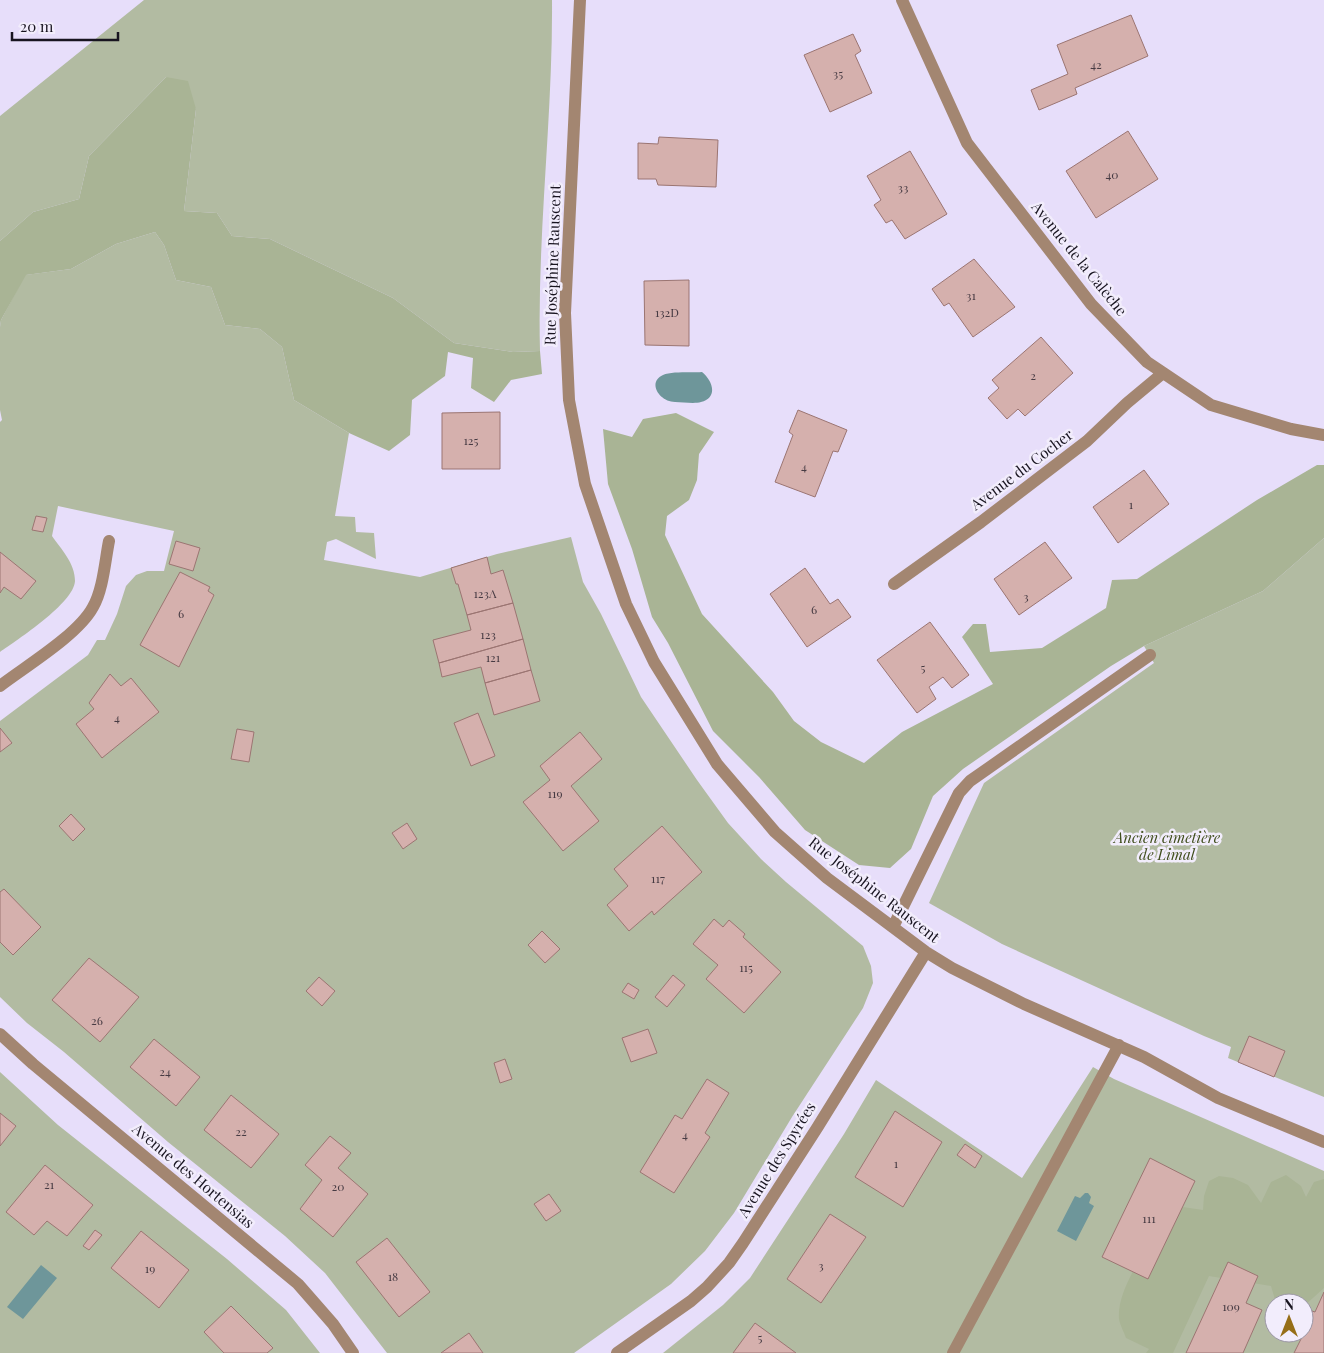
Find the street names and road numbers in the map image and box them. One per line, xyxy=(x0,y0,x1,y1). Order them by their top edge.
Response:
street label: Rue Joséphine Rauscent xyxy=(539,184,565,346)
street label: Avenue de la Calèche xyxy=(1027,196,1132,320)
street label: Avenue du Cocher xyxy=(965,424,1077,515)
street label: Rue Joséphine Rauscent xyxy=(805,832,945,947)
street label: Avenue des Spyrées xyxy=(732,1098,820,1222)
street label: Avenue des Hortensias xyxy=(128,1118,259,1232)

